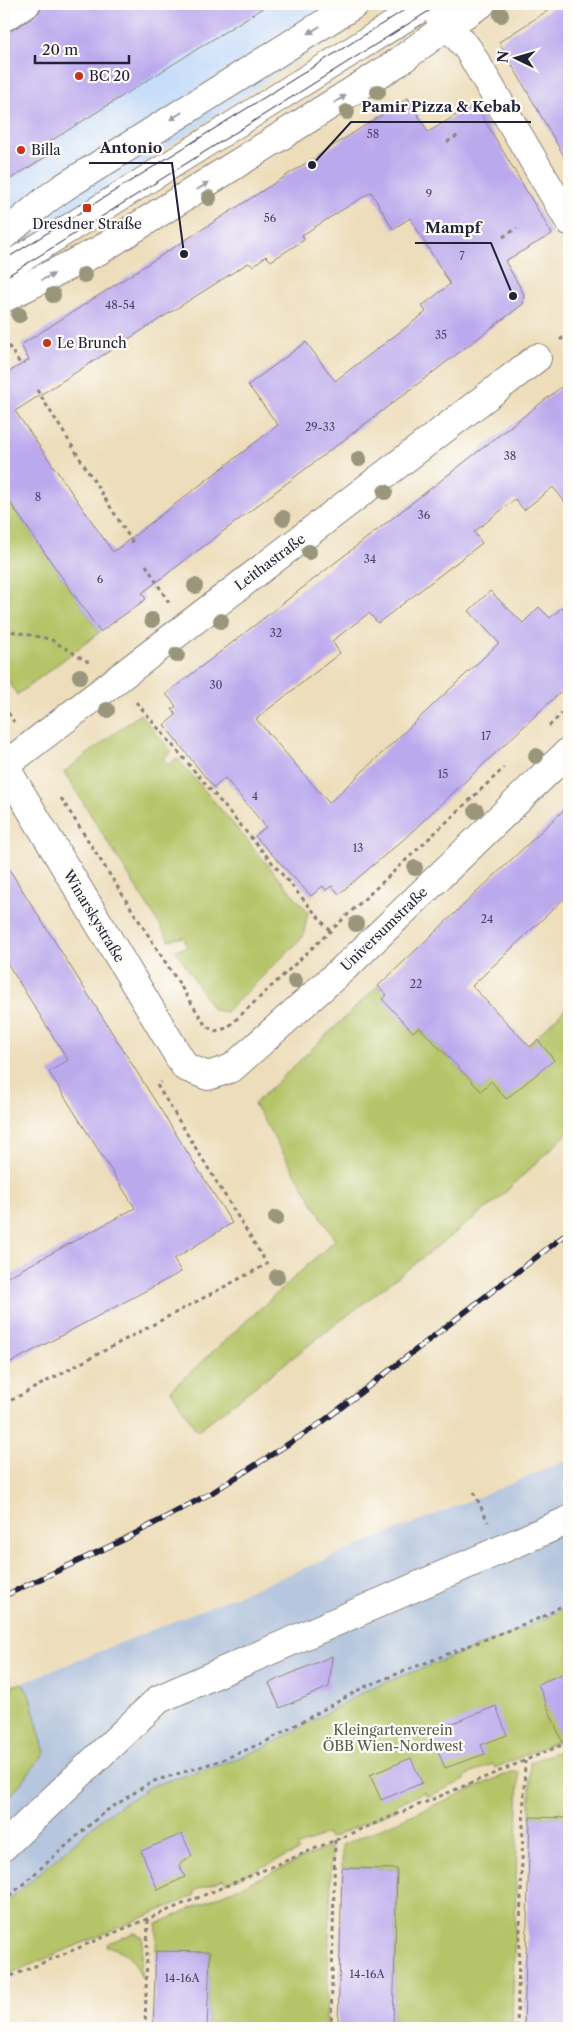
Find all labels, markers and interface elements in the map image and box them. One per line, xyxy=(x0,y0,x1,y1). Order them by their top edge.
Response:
one-way arrow xyxy=(307,25,320,34)
scale bar xyxy=(35,32,129,64)
north arrow xyxy=(490,32,540,82)
text: 20 m xyxy=(42,40,78,59)
text: N xyxy=(494,50,513,64)
place label: BC 20 xyxy=(89,67,130,85)
marker: BC 20 xyxy=(73,70,85,82)
callout: Pamir Pizza & Kebab xyxy=(351,92,531,122)
one-way arrow xyxy=(334,94,347,104)
text: Pamir Pizza & Kebab xyxy=(361,97,521,116)
one-way arrow xyxy=(170,112,183,121)
house number: 58 xyxy=(367,127,379,141)
callout: Antonio xyxy=(89,133,172,163)
text: Antonio xyxy=(99,138,162,157)
place label: Billa xyxy=(31,141,61,159)
marker: Billa xyxy=(15,144,27,156)
one-way arrow xyxy=(196,181,209,190)
house number: 9 xyxy=(426,187,432,201)
marker: Dresdner Straße xyxy=(81,202,93,214)
house number: 56 xyxy=(264,211,277,225)
callout: Mampf xyxy=(415,213,491,243)
place label: Dresdner Straße xyxy=(32,215,142,233)
text: Mampf xyxy=(425,218,484,237)
house number: 7 xyxy=(459,249,465,263)
one-way arrow xyxy=(41,273,55,281)
house number: 48-54 xyxy=(105,298,135,312)
house number: 35 xyxy=(435,328,447,342)
place label: Le Brunch xyxy=(57,334,127,352)
marker: Le Brunch xyxy=(41,337,53,349)
house number: 29-33 xyxy=(305,420,335,434)
house number: 38 xyxy=(504,449,516,463)
house number: 8 xyxy=(35,490,41,504)
house number: 36 xyxy=(418,508,431,522)
street label: Leithastraße xyxy=(231,529,309,595)
house number: 34 xyxy=(364,552,376,566)
house number: 6 xyxy=(97,572,104,586)
house number: 32 xyxy=(270,626,282,640)
house number: 30 xyxy=(209,678,223,692)
house number: 17 xyxy=(481,729,492,743)
house number: 15 xyxy=(438,767,448,781)
house number: 4 xyxy=(252,789,258,803)
house number: 13 xyxy=(353,841,363,855)
street label: Winarskystraße xyxy=(59,866,129,966)
street label: Universumstraße xyxy=(337,883,431,975)
house number: 24 xyxy=(481,912,493,926)
house number: 22 xyxy=(410,977,422,991)
park label: Kleingartenverein ÖBB Wien-Nordwest xyxy=(323,1721,463,1755)
house number: 14-16A xyxy=(349,1967,385,1981)
house number: 14-16A xyxy=(164,1971,200,1985)

